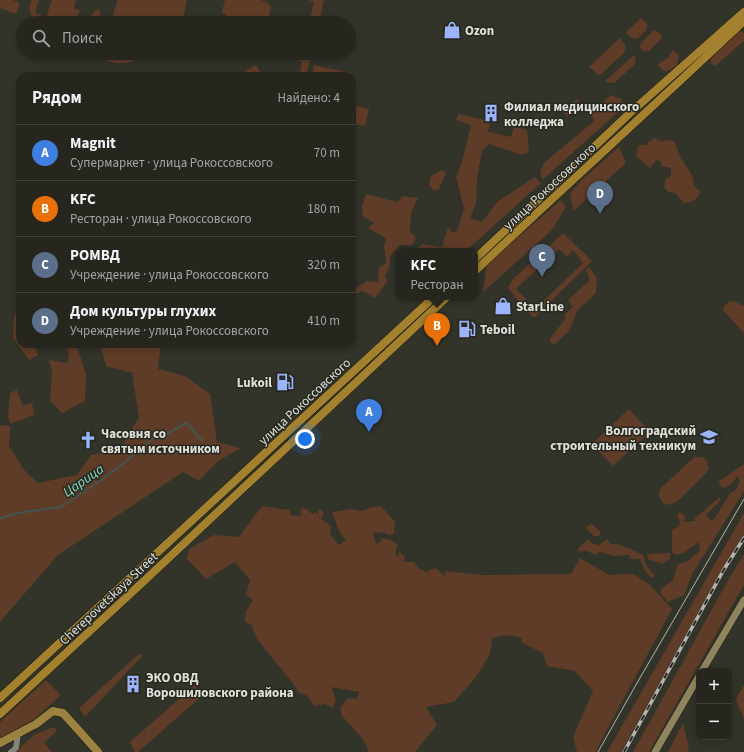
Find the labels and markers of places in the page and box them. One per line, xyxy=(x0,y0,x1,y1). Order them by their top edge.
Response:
shop icon: Ozon xyxy=(442,20,462,40)
place label: Ozon xyxy=(465,22,494,40)
place label: Филиал медицинского колледжа xyxy=(504,98,639,131)
building icon: Филиал медицинского колледжа xyxy=(481,103,501,123)
pin: D xyxy=(587,181,613,214)
pin: C xyxy=(529,244,555,277)
shop icon: StarLine xyxy=(493,296,513,316)
place label: StarLine xyxy=(516,298,564,316)
pin: B xyxy=(424,313,450,346)
fuel station icon: Teboil xyxy=(457,319,477,339)
place label: Teboil xyxy=(480,321,515,339)
fuel station icon: Lukoil xyxy=(275,372,295,392)
place label: Lukoil xyxy=(237,374,272,392)
pin: A xyxy=(356,399,382,432)
place label: Волгоградский строительный техникум xyxy=(550,422,696,455)
place label: Часовня со святым источником xyxy=(101,425,220,458)
school or university icon: Волгоградский строительный техникум xyxy=(699,427,719,447)
church icon: Часовня со святым источником xyxy=(78,430,98,450)
place label: ЭКО ОВД Ворошиловского района xyxy=(146,669,294,702)
building icon: ЭКО ОВД Ворошиловского района xyxy=(123,674,143,694)

